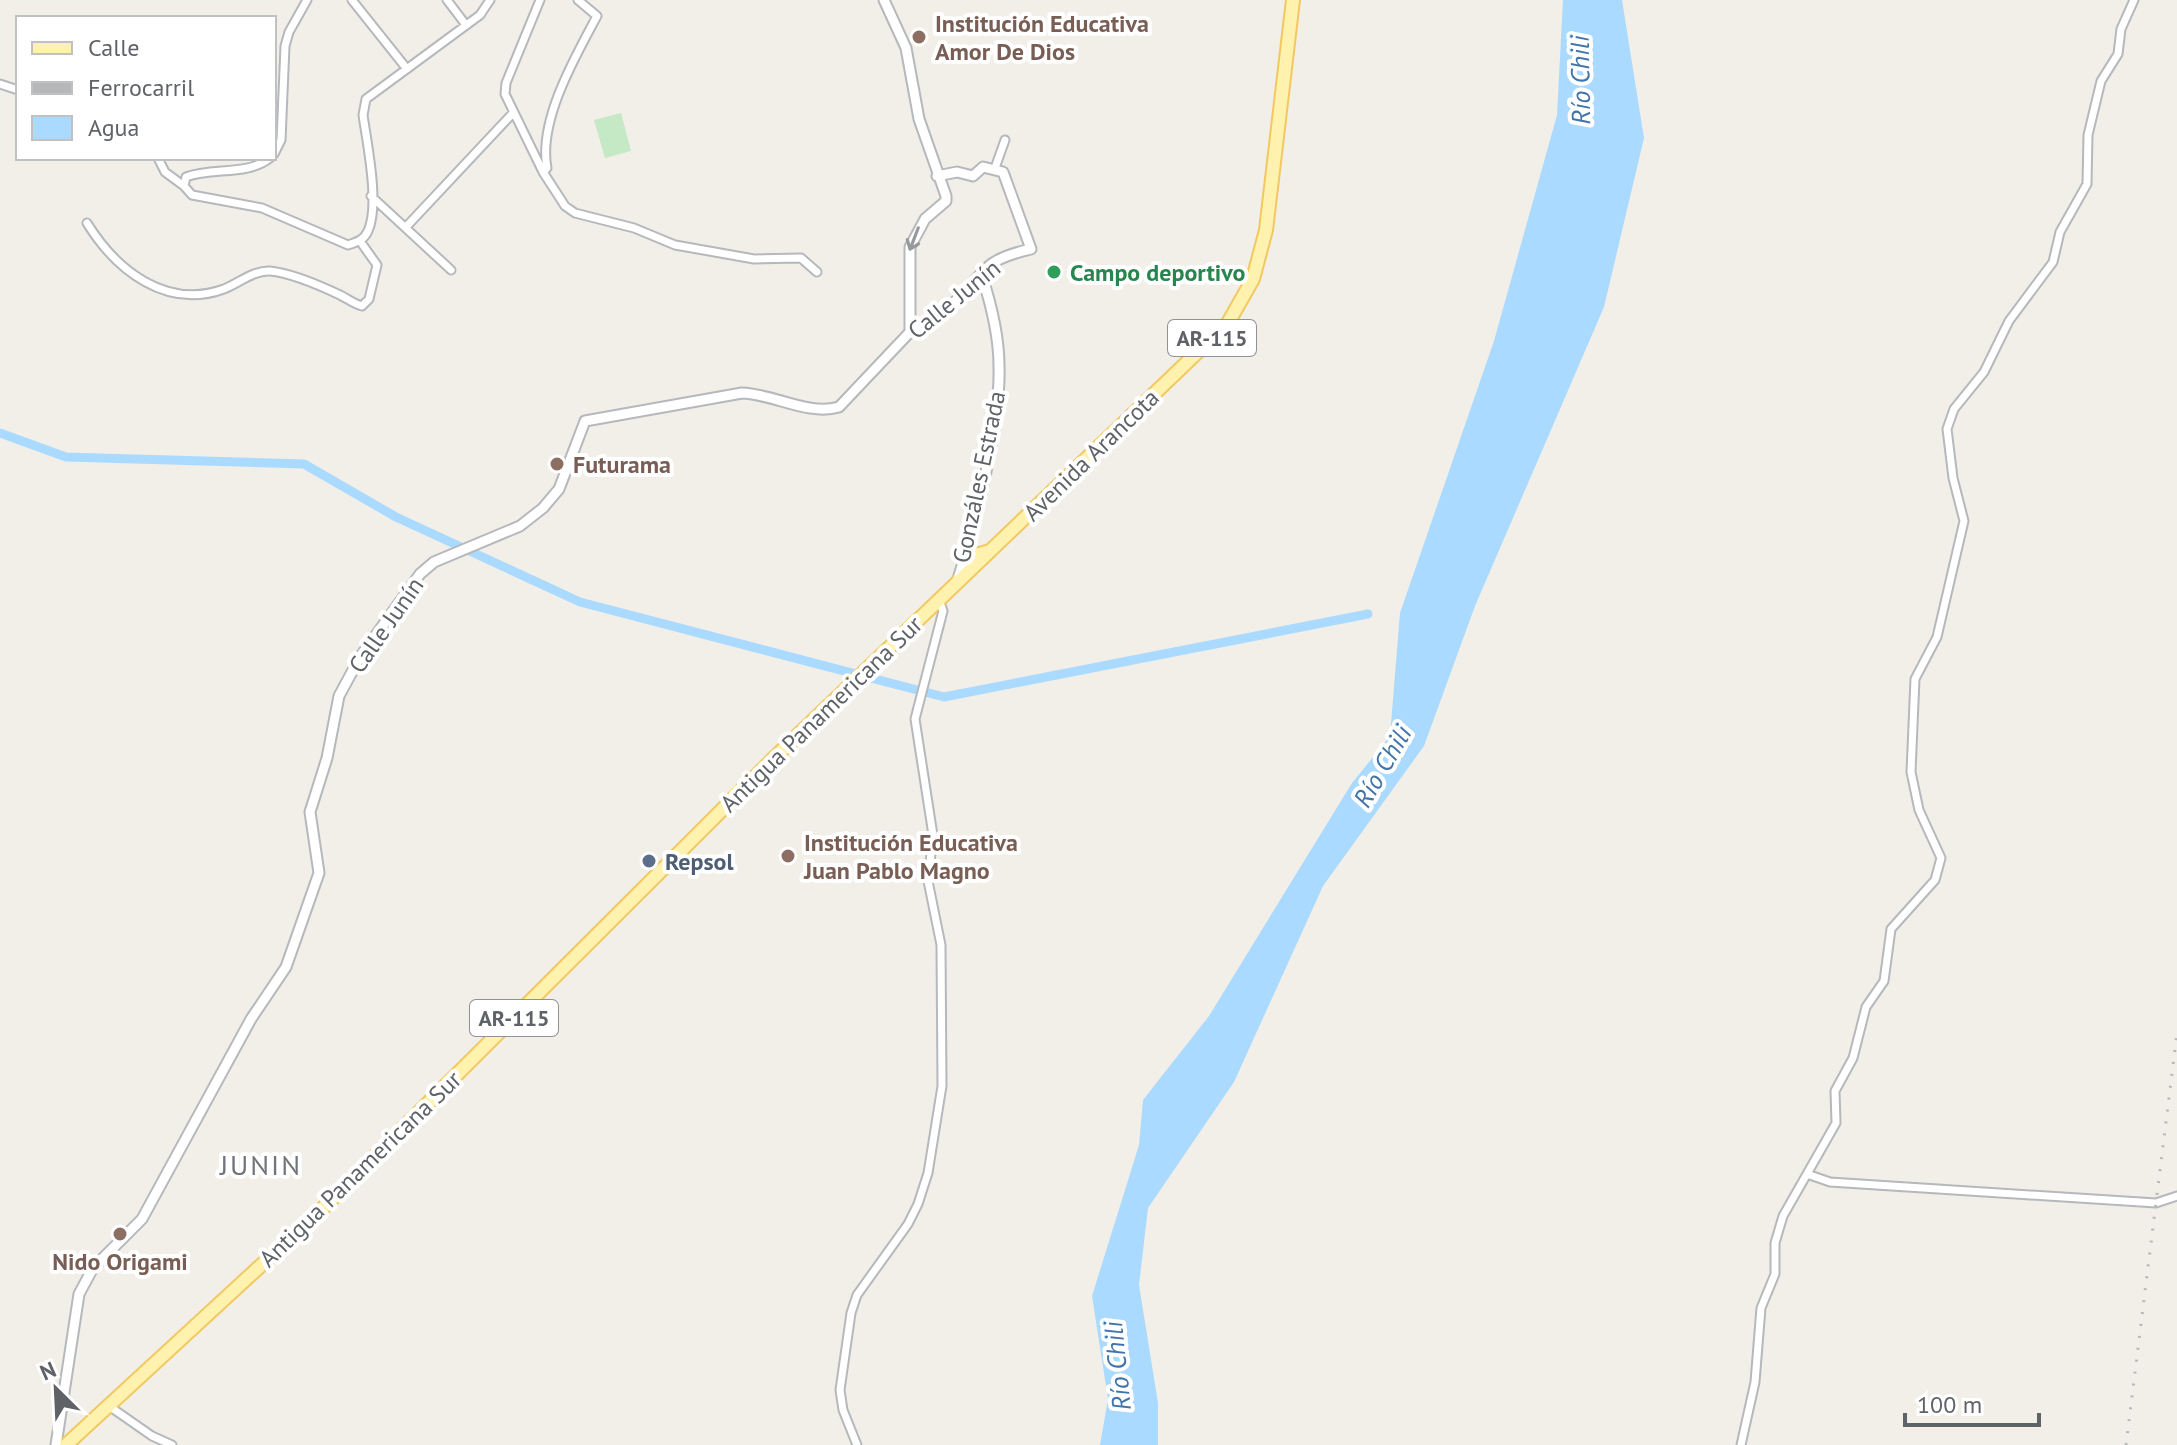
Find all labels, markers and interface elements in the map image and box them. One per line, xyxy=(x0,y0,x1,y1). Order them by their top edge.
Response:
place label: Institución Educativa Amor De Dios xyxy=(935,8,1149,67)
legend xyxy=(16,16,276,160)
marker: Institución Educativa Amor De Dios xyxy=(910,28,928,46)
text: Calle xyxy=(88,32,139,63)
water label: Río Chili xyxy=(1563,34,1597,125)
text: Ferrocarril xyxy=(88,72,194,103)
text: Agua xyxy=(88,112,139,143)
one-way arrow xyxy=(906,226,920,251)
street label: Calle Junín xyxy=(901,252,1007,346)
place label: Campo deportivo xyxy=(1070,257,1246,288)
marker: Campo deportivo xyxy=(1045,263,1063,281)
road number: AR-115 xyxy=(1168,320,1256,356)
street label: Avenida Arancota xyxy=(1017,382,1165,528)
street label: Gonzáles Estrada xyxy=(946,388,1012,566)
place label: Futurama xyxy=(573,449,671,480)
marker: Futurama xyxy=(548,455,566,473)
street label: Calle Junín xyxy=(342,571,430,679)
street label: Antigua Panamericana Sur xyxy=(713,609,929,819)
water label: Río Chili xyxy=(1345,718,1419,813)
place label: Institución Educativa Juan Pablo Magno xyxy=(803,827,1018,886)
place label: Repsol xyxy=(665,846,734,877)
marker: Institución Educativa Juan Pablo Magno xyxy=(779,847,797,865)
marker: Repsol xyxy=(640,852,658,870)
road number: AR-115 xyxy=(470,1000,558,1036)
street label: Antigua Panamericana Sur xyxy=(252,1064,468,1274)
district label: JUNIN xyxy=(219,1146,302,1183)
marker: Nido Origami xyxy=(111,1225,129,1243)
place label: Nido Origami xyxy=(52,1246,188,1277)
water label: Río Chili xyxy=(1096,1319,1138,1412)
north arrow xyxy=(16,1349,96,1429)
text: N xyxy=(36,1355,60,1386)
scale bar xyxy=(1905,1377,2039,1427)
text: 100 m xyxy=(1917,1389,1982,1420)

